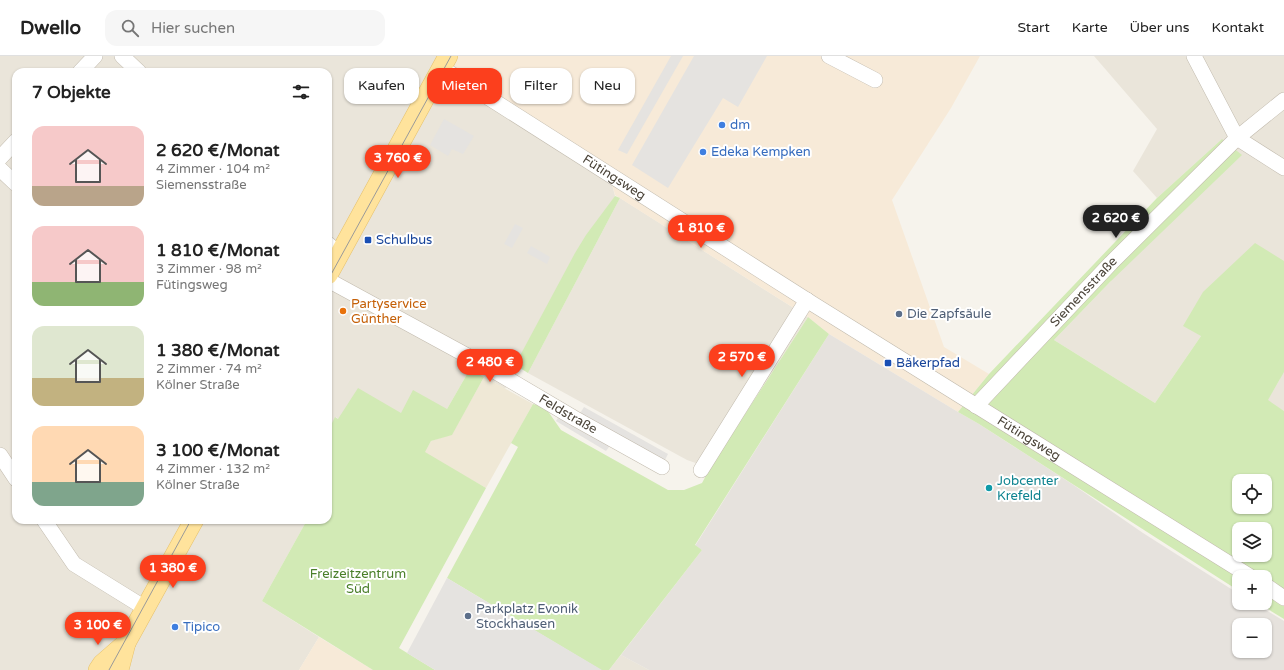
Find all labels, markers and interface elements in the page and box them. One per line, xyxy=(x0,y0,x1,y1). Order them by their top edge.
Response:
search box xyxy=(105,10,385,46)
text: Dwello xyxy=(20,17,81,39)
icon: search xyxy=(119,17,141,39)
text: Hier suchen xyxy=(151,19,235,37)
text: Start xyxy=(1018,19,1050,36)
text: Karte xyxy=(1072,19,1108,36)
text: Über uns xyxy=(1130,19,1190,36)
text: Kontakt xyxy=(1212,19,1264,36)
chip: Kaufen xyxy=(344,68,419,104)
chip: Mieten xyxy=(427,68,502,104)
chip: Filter xyxy=(510,68,572,104)
chip: Neu xyxy=(580,68,635,104)
icon: filters xyxy=(290,81,312,103)
text: 7 Objekte xyxy=(32,82,111,103)
place label: dm xyxy=(730,117,750,133)
marker: dm xyxy=(717,120,727,130)
text: 2 620 €/Monat xyxy=(156,140,279,161)
icon: home xyxy=(64,142,112,190)
place label: Edeka Kempken xyxy=(711,144,811,160)
pin: 3 760 € xyxy=(361,145,435,179)
marker: Edeka Kempken xyxy=(698,147,708,157)
text: 3 760 € xyxy=(374,150,422,166)
street label: Fütingsweg xyxy=(580,151,649,203)
text: 4 Zimmer · 104 m² xyxy=(156,161,270,177)
text: Siemensstraße xyxy=(156,177,247,193)
pin: 2 620 € xyxy=(1079,205,1153,239)
text: 2 620 € xyxy=(1092,210,1140,226)
pin: 1 810 € xyxy=(664,215,738,249)
text: 1 810 € xyxy=(677,220,725,236)
place label: Schulbus xyxy=(376,232,432,248)
marker: Schulbus xyxy=(363,235,373,245)
text: 1 810 €/Monat xyxy=(156,240,279,261)
icon: home xyxy=(64,242,112,290)
street label: Siemensstraße xyxy=(1047,253,1121,330)
text: 3 Zimmer · 98 m² xyxy=(156,261,262,277)
text: Fütingsweg xyxy=(156,277,228,293)
place label: Partyservice Günther xyxy=(351,296,427,327)
marker: Partyservice Günther xyxy=(338,306,348,316)
place label: Die Zapfsäule xyxy=(907,306,991,322)
marker: Die Zapfsäule xyxy=(894,309,904,319)
text: 1 380 €/Monat xyxy=(156,340,279,361)
icon: home xyxy=(64,342,112,390)
pin: 2 570 € xyxy=(705,344,779,378)
pin: 2 480 € xyxy=(453,349,527,383)
text: 2 570 € xyxy=(718,349,766,365)
text: 2 480 € xyxy=(466,354,514,370)
place label: Bäkerpfad xyxy=(896,355,960,371)
marker: Bäkerpfad xyxy=(883,358,893,368)
text: 2 Zimmer · 74 m² xyxy=(156,361,262,377)
text: Kölner Straße xyxy=(156,377,240,393)
street label: Feldstraße xyxy=(536,391,600,437)
street label: Fütingsweg xyxy=(994,413,1063,464)
text: 3 100 €/Monat xyxy=(156,440,279,461)
icon: home xyxy=(64,442,112,490)
text: 4 Zimmer · 132 m² xyxy=(156,461,270,477)
place label: Jobcenter Krefeld xyxy=(997,473,1058,504)
map controls xyxy=(1232,474,1272,658)
button: locate xyxy=(1232,474,1272,514)
text: Kölner Straße xyxy=(156,477,240,493)
marker: Jobcenter Krefeld xyxy=(984,483,994,493)
button: layers xyxy=(1232,522,1272,562)
pin: 1 380 € xyxy=(136,555,210,589)
text: 1 380 € xyxy=(149,560,197,576)
park label: Freizeitzentrum Süd xyxy=(310,566,406,597)
button: + xyxy=(1232,570,1272,610)
place label: Parkplatz Evonik Stockhausen xyxy=(476,601,578,632)
marker: Parkplatz Evonik Stockhausen xyxy=(463,611,473,621)
pin: 3 100 € xyxy=(61,612,135,646)
text: 3 100 € xyxy=(74,617,122,633)
button: − xyxy=(1232,618,1272,658)
place label: Tipico xyxy=(183,619,220,635)
marker: Tipico xyxy=(170,622,180,632)

